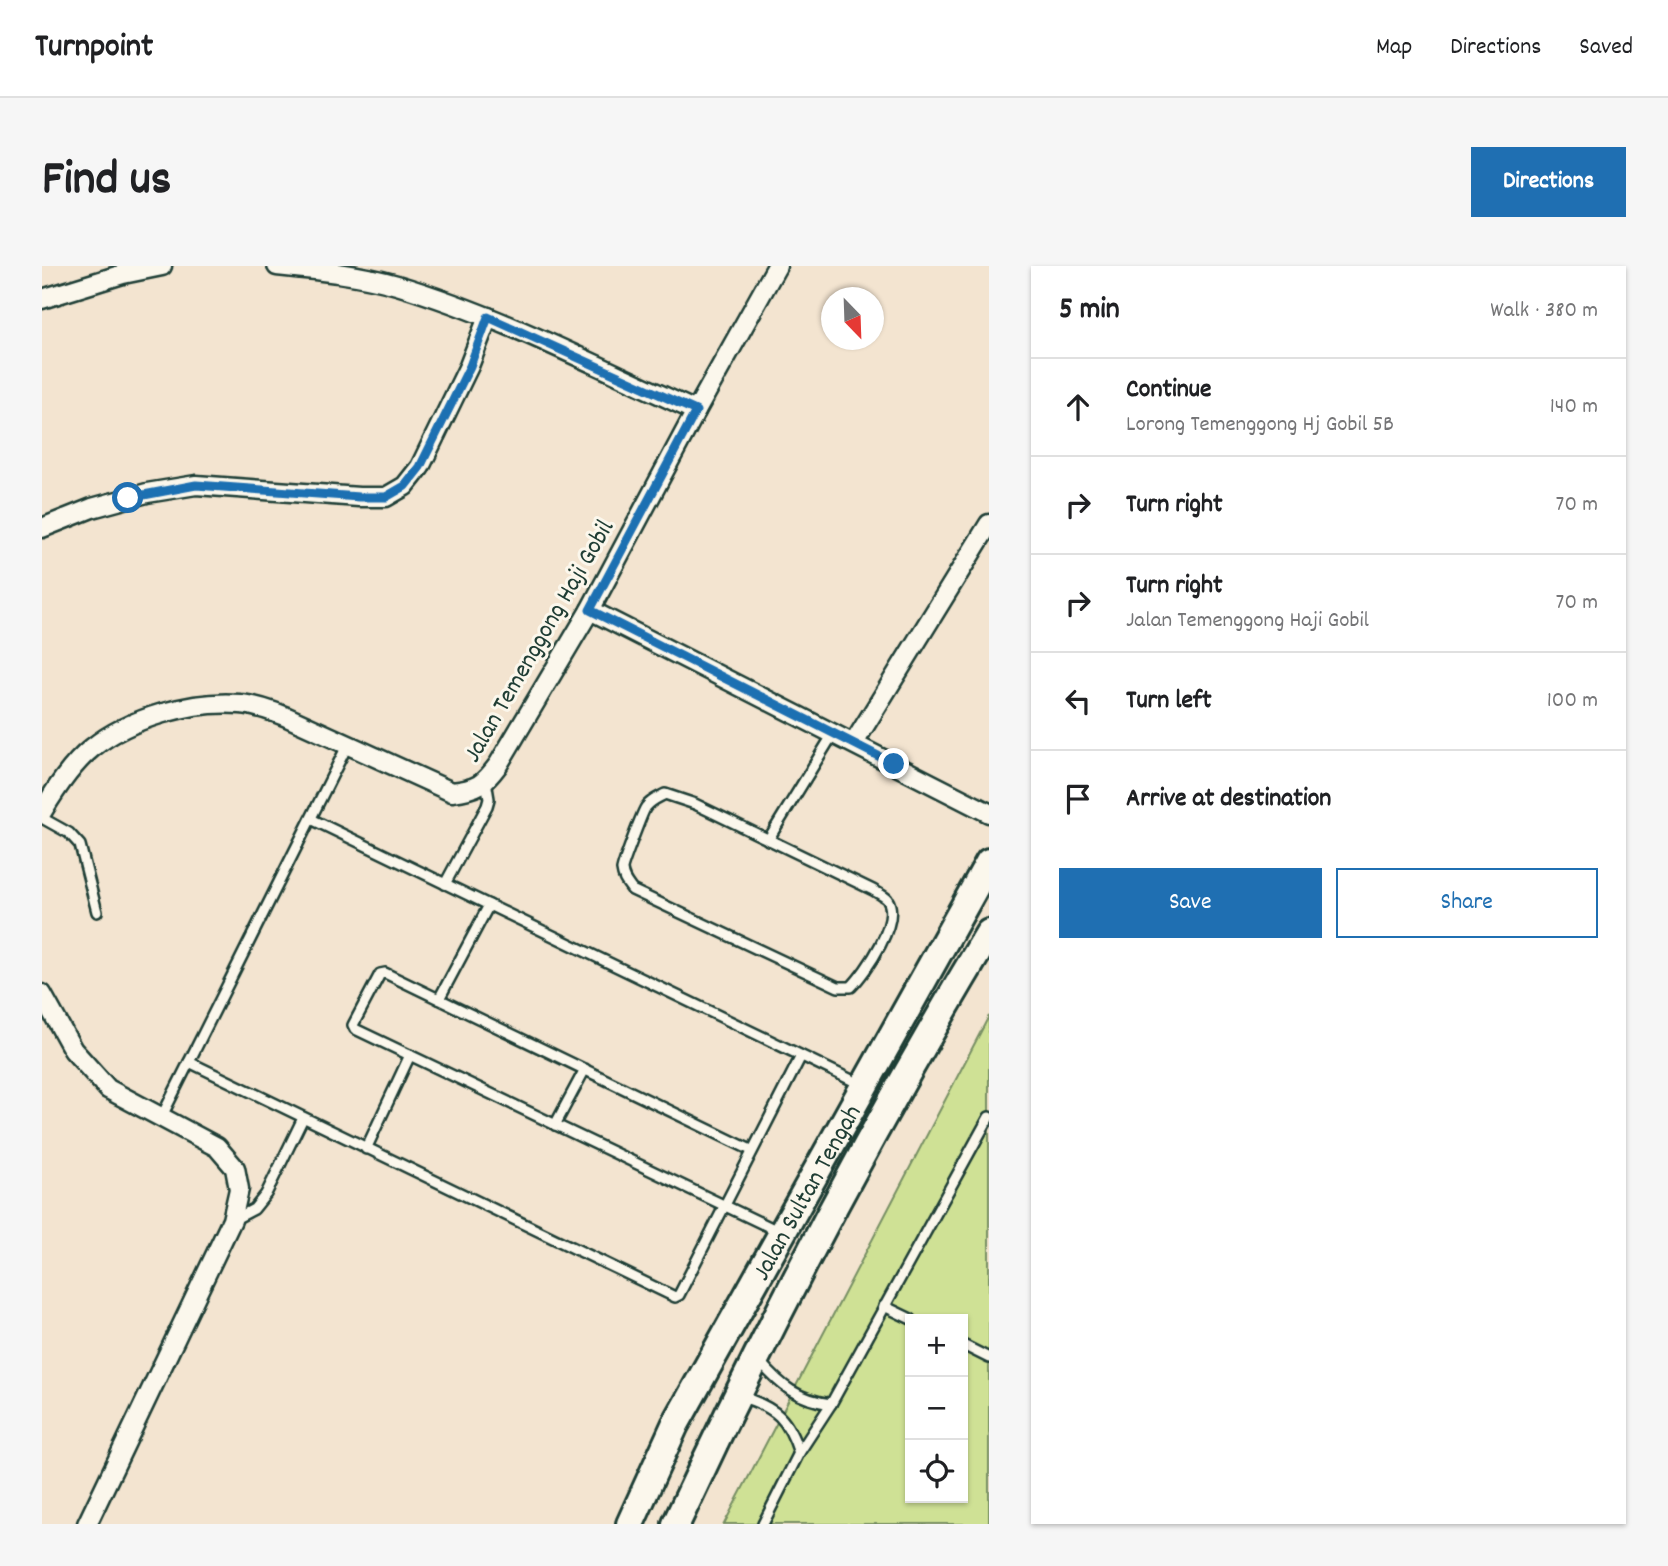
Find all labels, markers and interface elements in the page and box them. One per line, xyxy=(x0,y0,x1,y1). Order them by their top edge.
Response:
text: Turnpoint xyxy=(35,25,153,72)
text: Map xyxy=(1376,31,1412,65)
text: Directions xyxy=(1450,31,1541,65)
text: Saved xyxy=(1579,31,1633,65)
text: Find us xyxy=(42,147,171,217)
button: Directions xyxy=(1471,147,1626,217)
north arrow xyxy=(821,287,884,350)
text: 5 min xyxy=(1059,290,1120,333)
text: Walk · 380 m xyxy=(1490,295,1598,328)
text: Continue xyxy=(1126,372,1211,409)
icon: ahead xyxy=(1059,388,1097,426)
text: 140 m xyxy=(1550,391,1598,424)
text: Lorong Temenggong Hj Gobil 5B xyxy=(1126,409,1394,442)
route start xyxy=(112,482,143,513)
icon: right xyxy=(1059,486,1097,524)
text: Turn right xyxy=(1126,487,1223,524)
text: 70 m xyxy=(1556,489,1598,522)
street label: Jalan Temenggong Haji Gobil xyxy=(455,514,625,770)
text: Turn right xyxy=(1126,568,1223,605)
icon: right xyxy=(1059,584,1097,622)
text: 70 m xyxy=(1556,587,1598,620)
text: Jalan Temenggong Haji Gobil xyxy=(1126,605,1369,638)
icon: left xyxy=(1059,682,1097,720)
text: Turn left xyxy=(1126,683,1212,720)
text: 100 m xyxy=(1547,685,1598,718)
route end xyxy=(878,748,909,779)
icon: arrive xyxy=(1059,780,1097,818)
text: Arrive at destination xyxy=(1126,781,1331,818)
button: Save xyxy=(1059,868,1322,938)
button: Share xyxy=(1336,868,1598,938)
street label: Jalan Sultan Tengah xyxy=(744,1099,872,1288)
map controls xyxy=(905,1314,968,1503)
button: + xyxy=(905,1314,968,1377)
button: − xyxy=(905,1377,968,1440)
button: locate xyxy=(905,1440,968,1503)

